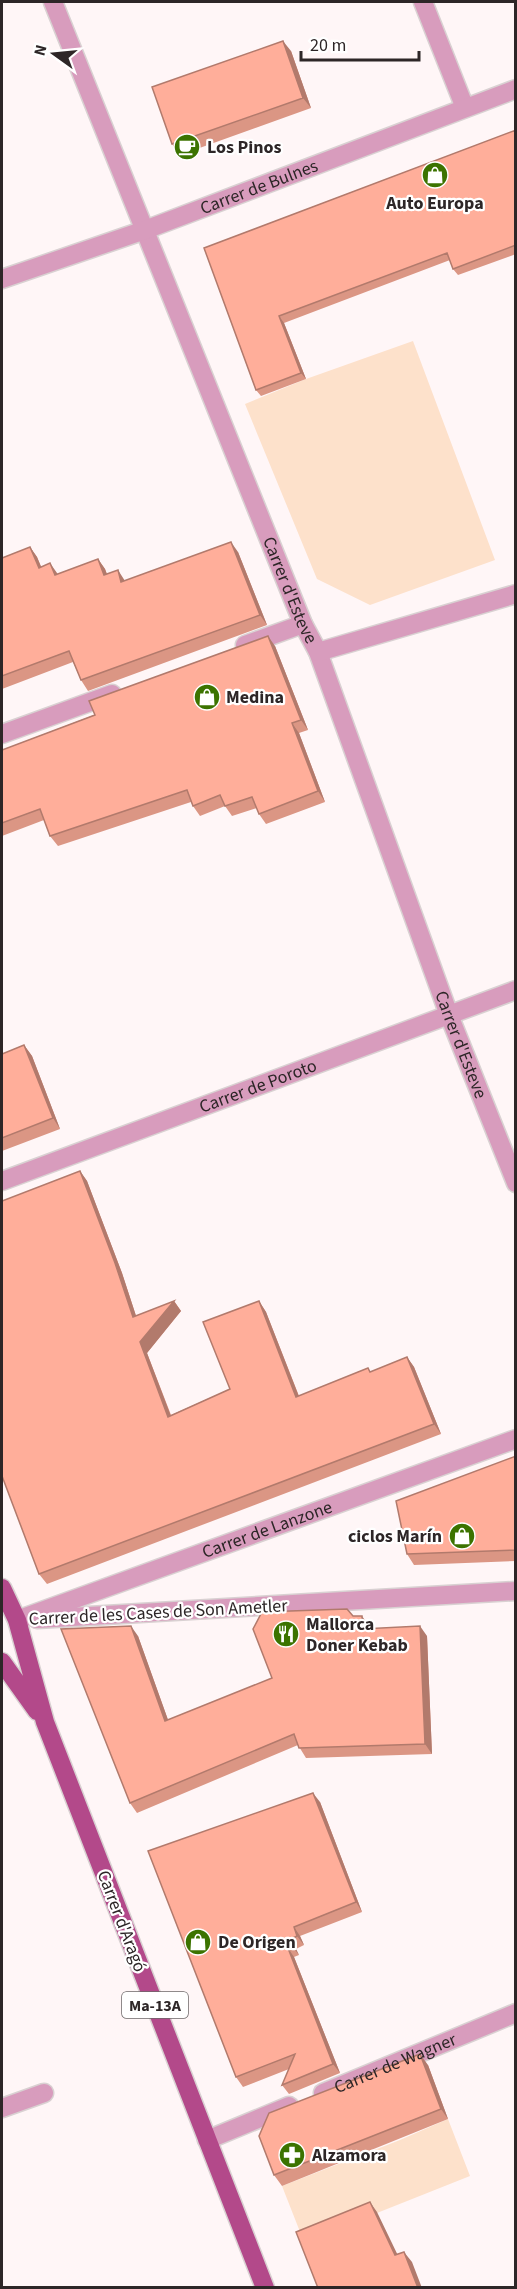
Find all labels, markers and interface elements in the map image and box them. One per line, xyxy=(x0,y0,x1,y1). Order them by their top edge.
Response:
north arrow xyxy=(24,24,84,84)
scale bar xyxy=(301,24,420,62)
text: 20 m xyxy=(310,33,346,58)
text: N xyxy=(28,42,52,58)
cafe icon: Los Pinos xyxy=(172,132,202,162)
place label: Los Pinos xyxy=(207,135,281,160)
street label: Carrer de Bulnes xyxy=(197,153,322,221)
shop icon: Auto Europa xyxy=(420,160,450,190)
place label: Auto Europa xyxy=(385,191,484,216)
street label: Carrer d'Esteve xyxy=(256,533,323,648)
shop icon: Medina xyxy=(192,682,222,712)
place label: Medina xyxy=(226,685,284,710)
street label: Carrer d'Esteve xyxy=(428,987,493,1102)
street label: Carrer de Poroto xyxy=(196,1053,320,1120)
street label: Carrer de Lanzone xyxy=(199,1495,336,1565)
shop icon: ciclos Marín xyxy=(447,1521,477,1551)
place label: ciclos Marín xyxy=(348,1524,442,1549)
street label: Carrer de les Cases de Son Ametler xyxy=(28,1593,289,1632)
place label: Mallorca Doner Kebab xyxy=(306,1612,408,1658)
restaurant icon: Mallorca Doner Kebab xyxy=(271,1619,301,1649)
street label: Carrer d'Aragó xyxy=(91,1867,152,1976)
shop icon: De Origen xyxy=(183,1927,213,1957)
place label: De Origen xyxy=(218,1930,296,1955)
road number: Ma-13A xyxy=(122,1992,188,2018)
street label: Carrer de Wagner xyxy=(330,2027,461,2100)
pharmacy icon: Alzamora xyxy=(277,2140,307,2170)
place label: Alzamora xyxy=(311,2143,387,2168)

